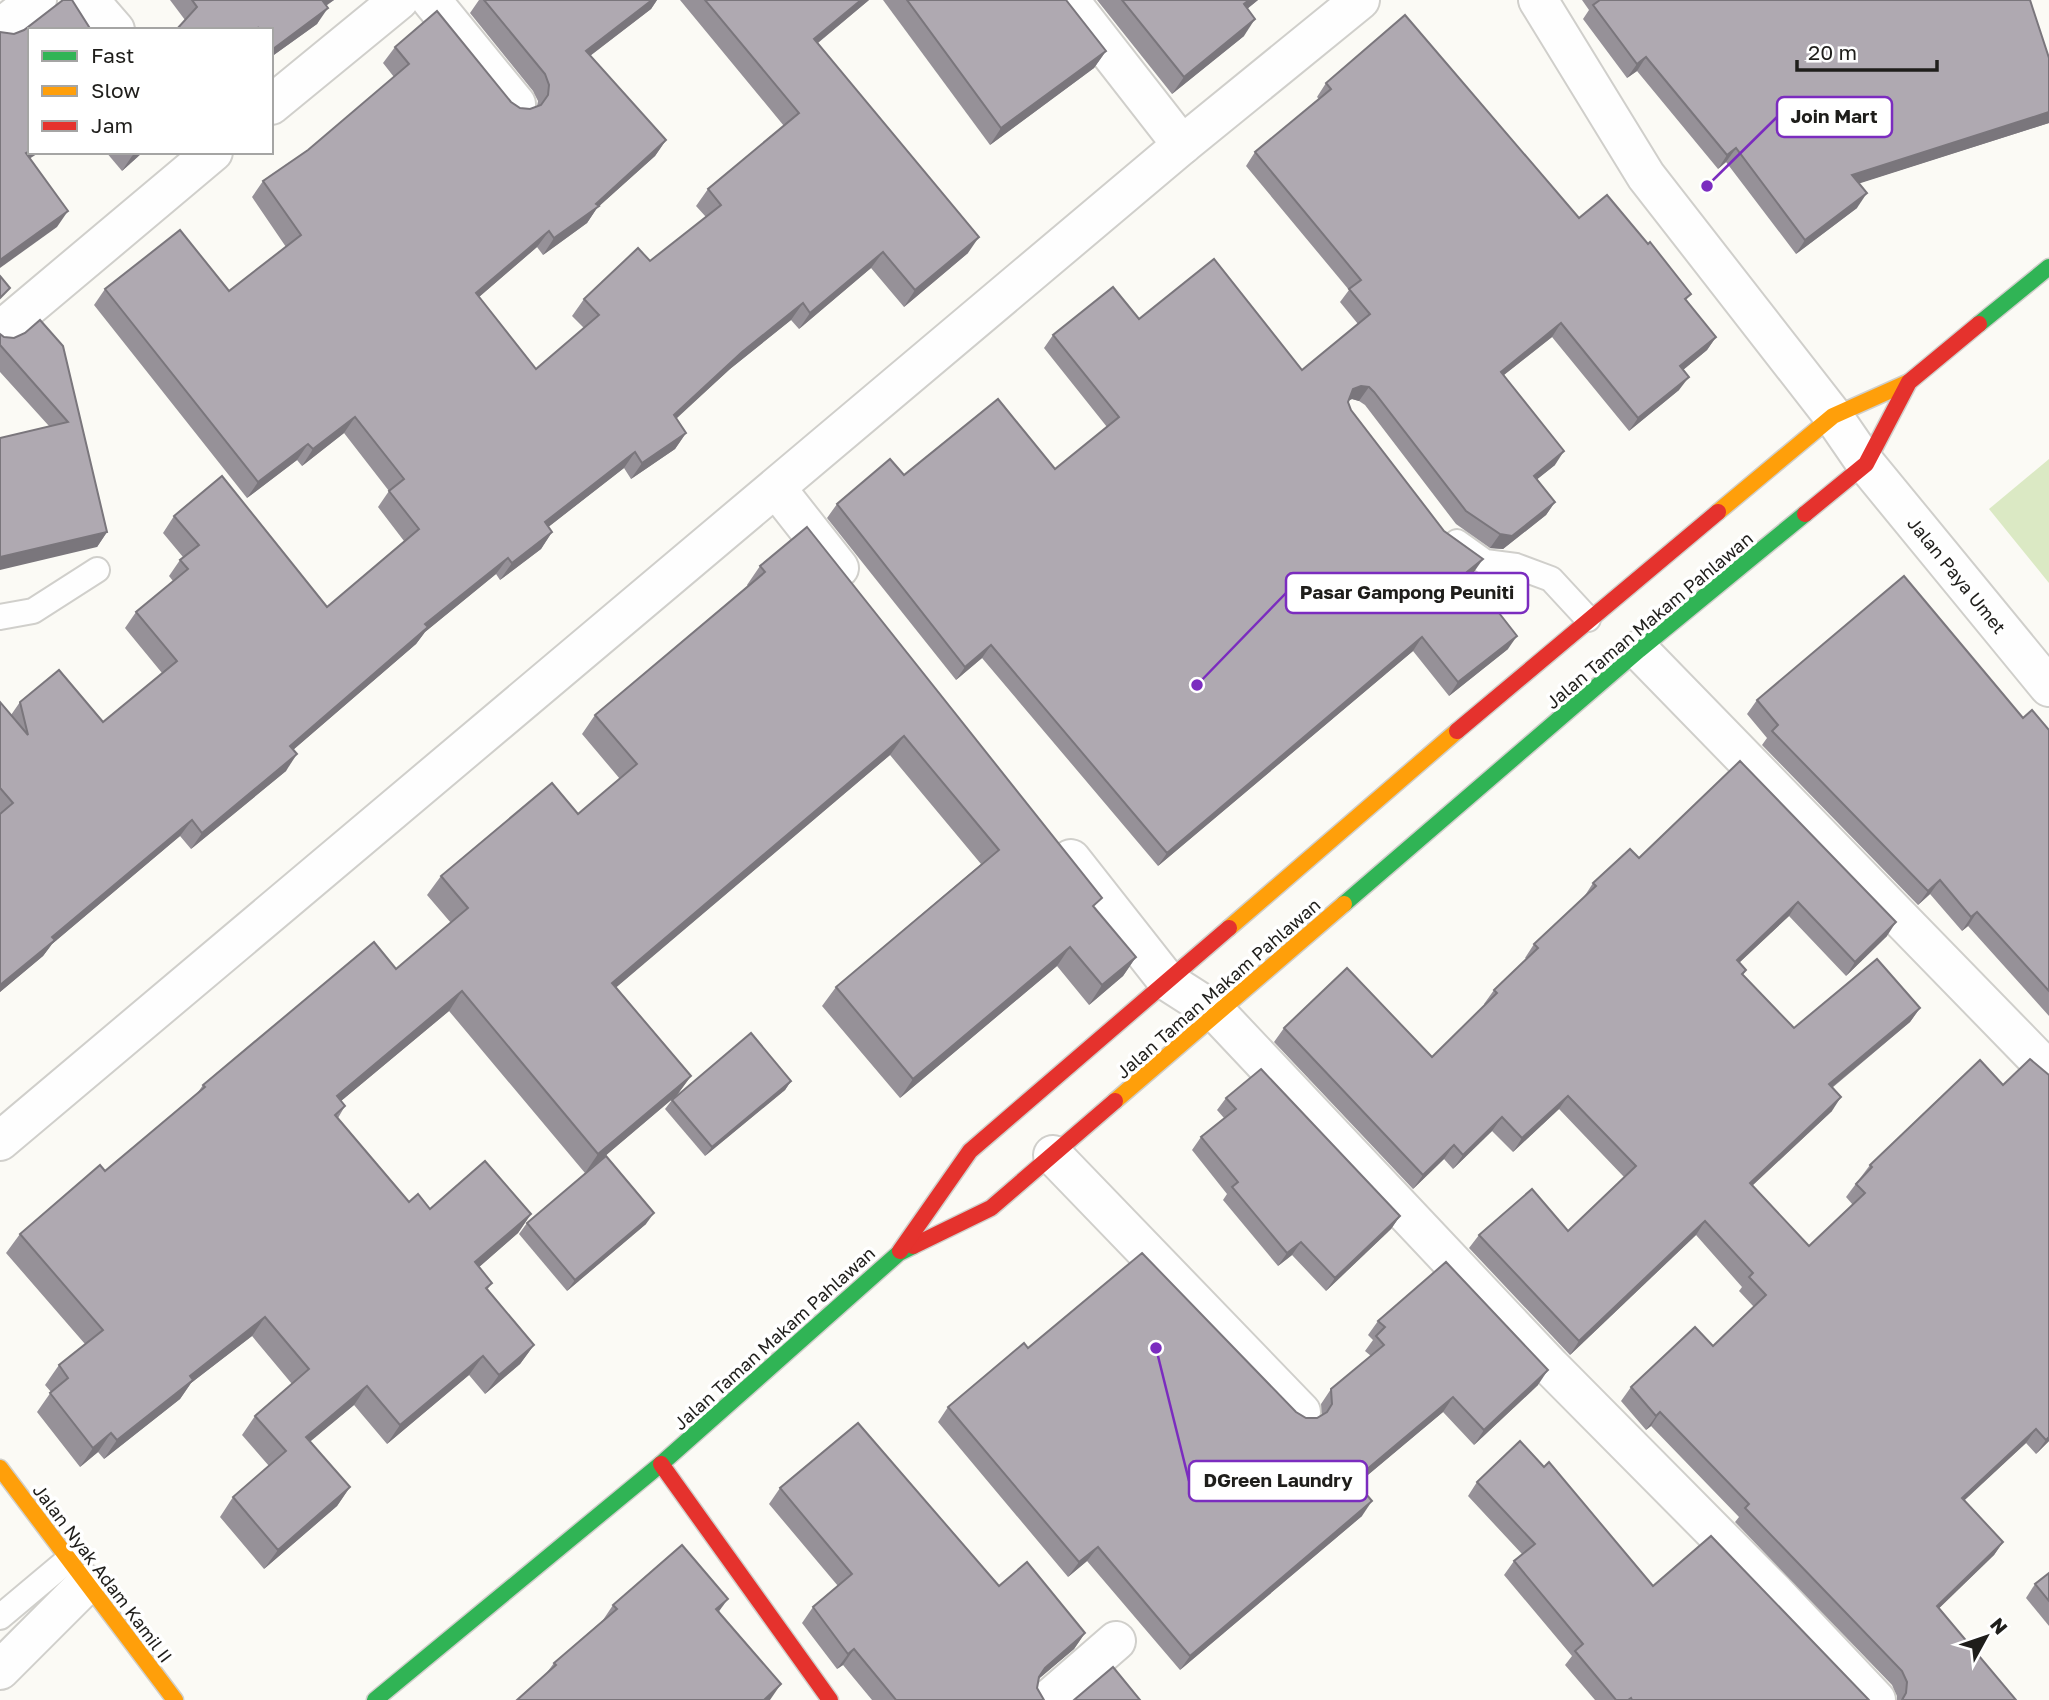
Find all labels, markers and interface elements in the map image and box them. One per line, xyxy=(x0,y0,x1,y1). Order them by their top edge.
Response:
legend xyxy=(28,28,273,154)
scale bar xyxy=(1797,28,1937,72)
text: 20 m xyxy=(1808,39,1857,65)
text: Fast xyxy=(91,42,134,68)
text: Slow xyxy=(91,77,140,103)
callout: Join Mart xyxy=(1777,97,1892,137)
text: Join Mart xyxy=(1790,104,1878,127)
text: Jam xyxy=(91,112,133,138)
street label: Jalan Paya Umet xyxy=(1903,512,2011,638)
street label: Jalan Taman Makam Pahlawan xyxy=(1541,527,1757,713)
callout: Pasar Gampong Peuniti xyxy=(1286,573,1528,613)
text: Pasar Gampong Peuniti xyxy=(1300,580,1514,603)
street label: Jalan Taman Makam Pahlawan xyxy=(1111,893,1325,1083)
street label: Jalan Taman Makam Pahlawan xyxy=(669,1242,879,1434)
callout: DGreen Laundry xyxy=(1189,1461,1367,1501)
text: DGreen Laundry xyxy=(1203,1468,1353,1491)
street label: Jalan Nyak Adam Kamil II xyxy=(29,1479,177,1667)
north arrow xyxy=(1951,1602,2021,1672)
text: N xyxy=(1986,1613,2013,1639)

